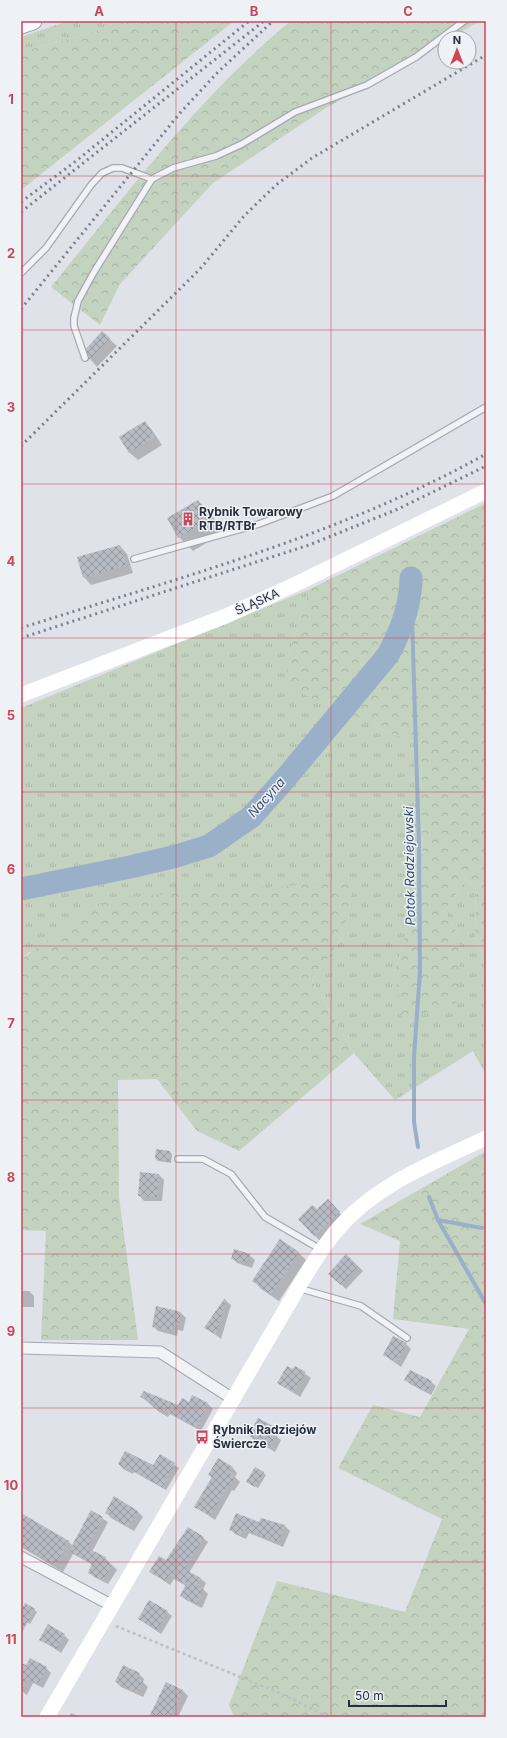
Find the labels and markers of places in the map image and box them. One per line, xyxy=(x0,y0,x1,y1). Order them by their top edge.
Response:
place label: Rybnik Towarowy RTB/RTBr xyxy=(199,504,304,533)
building icon: Rybnik Towarowy RTB/RTBr xyxy=(180,511,196,527)
place label: Rybnik Radziejów Świercze xyxy=(213,1422,317,1451)
bus stop icon: Rybnik Radziejów Świercze xyxy=(194,1429,210,1445)

